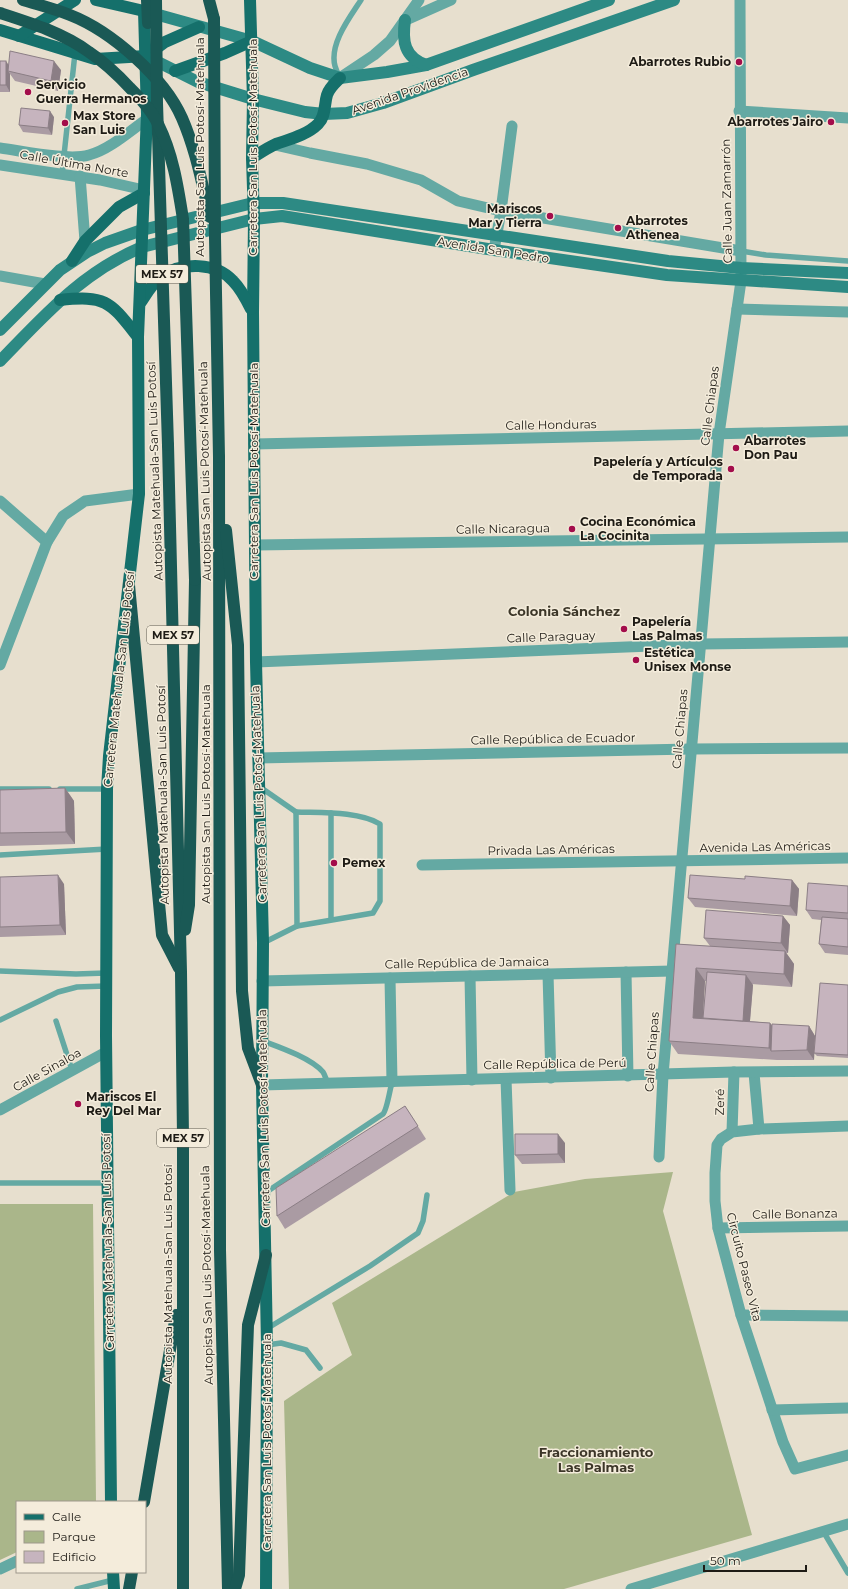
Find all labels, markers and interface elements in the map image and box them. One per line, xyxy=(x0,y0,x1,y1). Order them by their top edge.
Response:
street label: Autopista San Luis Potosí-Matehuala xyxy=(192,37,207,257)
street label: Carretera San Luis Potosí-Matehuala xyxy=(245,38,260,256)
place label: Abarrotes Rubio xyxy=(628,54,731,69)
marker: Abarrotes Rubio xyxy=(734,57,744,67)
street label: Avenida Providencia xyxy=(350,64,470,117)
place label: Servicio Guerra Hermanos xyxy=(36,77,147,106)
marker: Servicio Guerra Hermanos xyxy=(23,87,33,97)
place label: Max Store San Luis xyxy=(73,108,136,137)
place label: Abarrotes Jairo xyxy=(726,114,823,129)
marker: Abarrotes Jairo xyxy=(826,117,836,127)
marker: Max Store San Luis xyxy=(60,118,70,128)
street label: Calle Juan Zamarrón xyxy=(718,139,735,263)
street label: Calle Última Norte xyxy=(19,147,130,180)
place label: Mariscos Mar y Tierra xyxy=(468,201,543,230)
marker: Mariscos Mar y Tierra xyxy=(545,211,555,221)
place label: Abarrotes Athenea xyxy=(625,213,688,242)
marker: Abarrotes Athenea xyxy=(613,223,623,233)
street label: Avenida San Pedro xyxy=(436,233,550,266)
road number: MEX 57 xyxy=(136,265,188,283)
street label: Autopista Matehuala-San Luis Potosí xyxy=(143,360,166,581)
street label: Autopista San Luis Potosí-Matehuala xyxy=(195,361,214,581)
street label: Carretera San Luis Potosí-Matehuala xyxy=(246,362,261,580)
street label: Calle Chiapas xyxy=(697,365,722,447)
street label: Calle Honduras xyxy=(505,416,597,433)
place label: Abarrotes Don Pau xyxy=(743,433,806,462)
marker: Abarrotes Don Pau xyxy=(731,443,741,453)
place label: Papelería y Artículos de Temporada xyxy=(593,454,724,483)
marker: Papelería y Artículos de Temporada xyxy=(726,464,736,474)
place label: Cocina Económica La Cocinita xyxy=(580,514,696,543)
street label: Calle Nicaragua xyxy=(456,520,550,537)
marker: Cocina Económica La Cocinita xyxy=(567,524,577,534)
street label: Carretera Matehuala-San Luis Potosí xyxy=(100,569,137,788)
district label: Colonia Sánchez xyxy=(508,603,620,619)
place label: Papelería Las Palmas xyxy=(632,614,703,643)
marker: Papelería Las Palmas xyxy=(619,624,629,634)
road number: MEX 57 xyxy=(147,626,199,644)
street label: Calle Paraguay xyxy=(506,627,596,646)
place label: Estética Unisex Monse xyxy=(644,645,732,674)
marker: Estética Unisex Monse xyxy=(631,655,641,665)
street label: Autopista Matehuala-San Luis Potosí xyxy=(153,684,172,905)
street label: Autopista San Luis Potosí-Matehuala xyxy=(198,684,213,904)
street label: Carretera San Luis Potosí-Matehuala xyxy=(247,685,270,903)
street label: Calle Chiapas xyxy=(669,688,690,770)
street label: Calle República de Ecuador xyxy=(470,730,636,747)
street label: Avenida Las Américas xyxy=(699,838,831,855)
street label: Privada Las Américas xyxy=(487,841,615,858)
place label: Pemex xyxy=(342,855,386,870)
marker: Pemex xyxy=(329,858,339,868)
street label: Calle República de Jamaica xyxy=(385,954,549,971)
street label: Carretera San Luis Potosí-Matehuala xyxy=(254,1009,273,1227)
street label: Calle Chiapas xyxy=(641,1011,662,1093)
street label: Calle Sinaloa xyxy=(10,1045,84,1095)
street label: Calle República de Perú xyxy=(483,1055,627,1072)
street label: Zeré xyxy=(712,1088,727,1116)
place label: Mariscos El Rey Del Mar xyxy=(86,1089,162,1118)
marker: Mariscos El Rey Del Mar xyxy=(73,1099,83,1109)
road number: MEX 57 xyxy=(157,1129,209,1147)
street label: Carretera Matehuala-San Luis Potosí xyxy=(98,1133,117,1351)
street label: Autopista Matehuala-San Luis Potosí xyxy=(160,1164,175,1384)
street label: Autopista San Luis Potosí-Matehuala xyxy=(197,1165,216,1385)
street label: Calle Bonanza xyxy=(752,1205,838,1222)
street label: Circuito Paseo Vita xyxy=(724,1211,765,1323)
street label: Carretera San Luis Potosí-Matehuala xyxy=(259,1333,274,1551)
district label: Fraccionamiento Las Palmas xyxy=(539,1444,654,1475)
legend xyxy=(16,1501,146,1573)
text: Calle xyxy=(52,1509,81,1524)
text: Parque xyxy=(52,1529,96,1544)
scale bar xyxy=(704,1547,806,1573)
text: Edificio xyxy=(52,1549,96,1564)
text: 50 m xyxy=(710,1553,741,1568)

